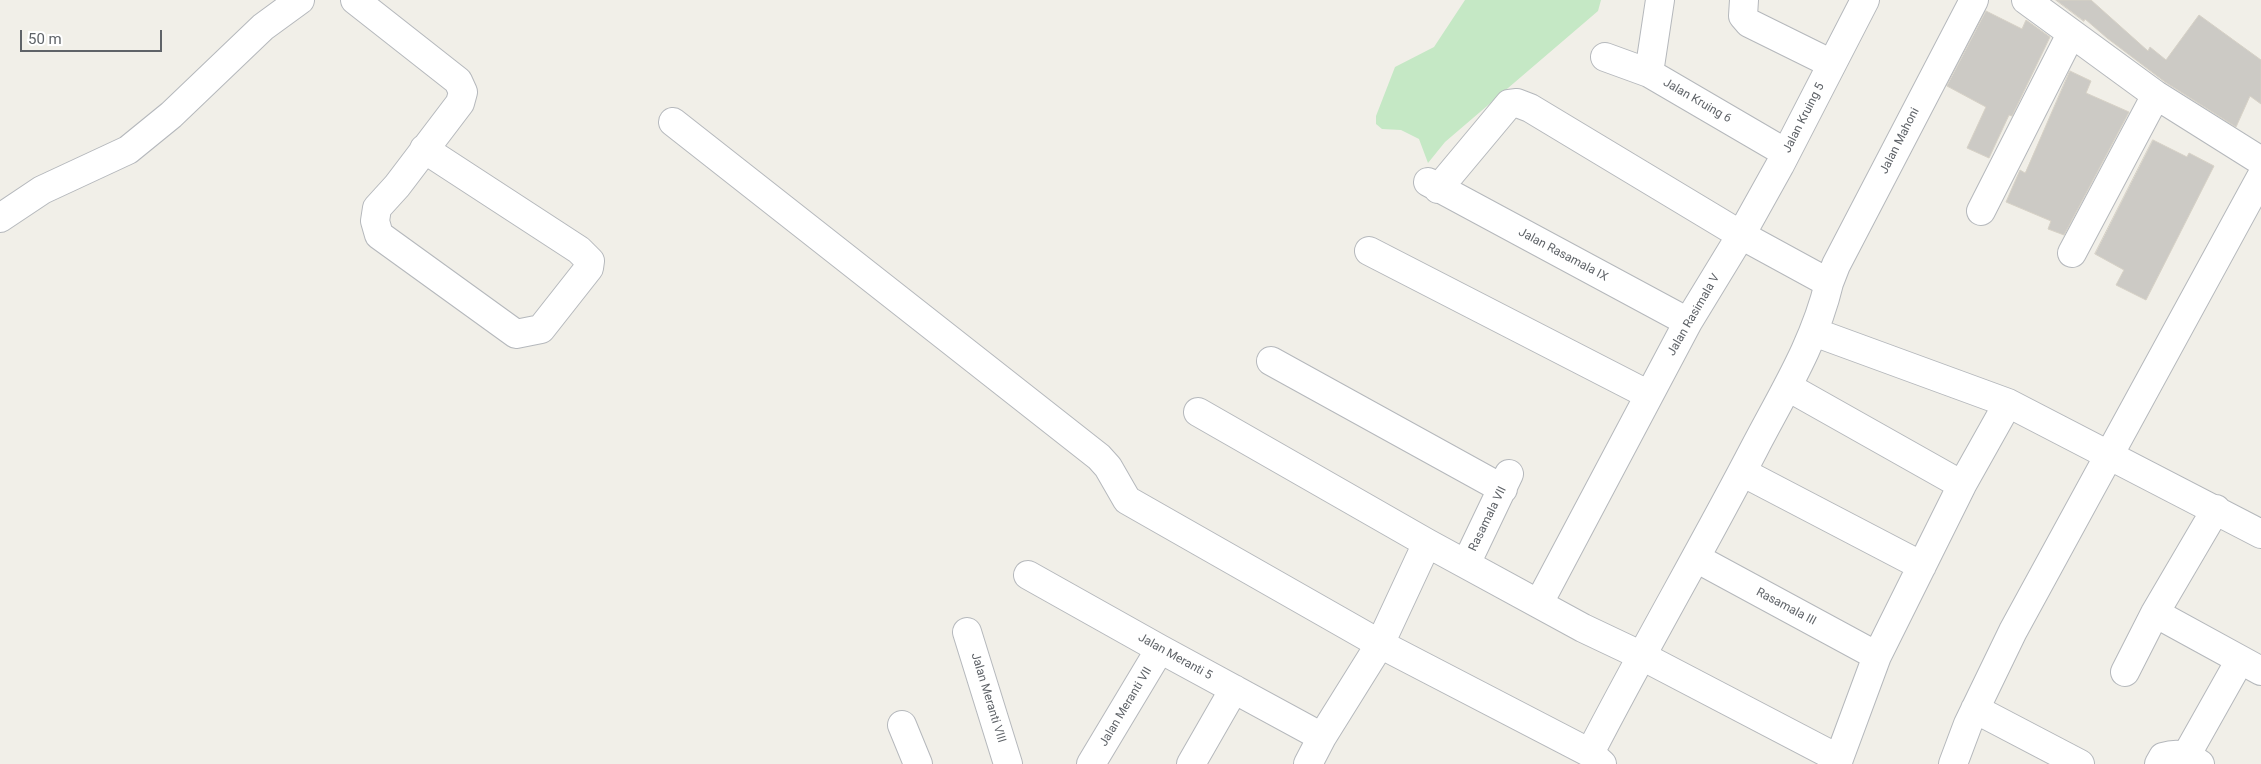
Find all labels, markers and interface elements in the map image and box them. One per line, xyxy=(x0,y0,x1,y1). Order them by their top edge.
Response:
scale bar xyxy=(22,20,165,52)
text: 50 m xyxy=(28,30,62,48)
street label: Jalan Kruing 6 xyxy=(1660,76,1734,126)
street label: Jalan Kruing 5 xyxy=(1780,81,1828,155)
street label: Jalan Mahoni xyxy=(1877,106,1923,176)
street label: Jalan Rasamala IX xyxy=(1516,225,1610,285)
street label: Jalan Rasimala V xyxy=(1665,271,1723,359)
street label: Rasamala VII xyxy=(1466,484,1510,554)
street label: Rasamala III xyxy=(1754,585,1818,629)
street label: Jalan Meranti 5 xyxy=(1135,631,1215,683)
street label: Jalan Meranti VIII xyxy=(967,651,1009,745)
street label: Jalan Meranti VII xyxy=(1097,665,1155,749)

